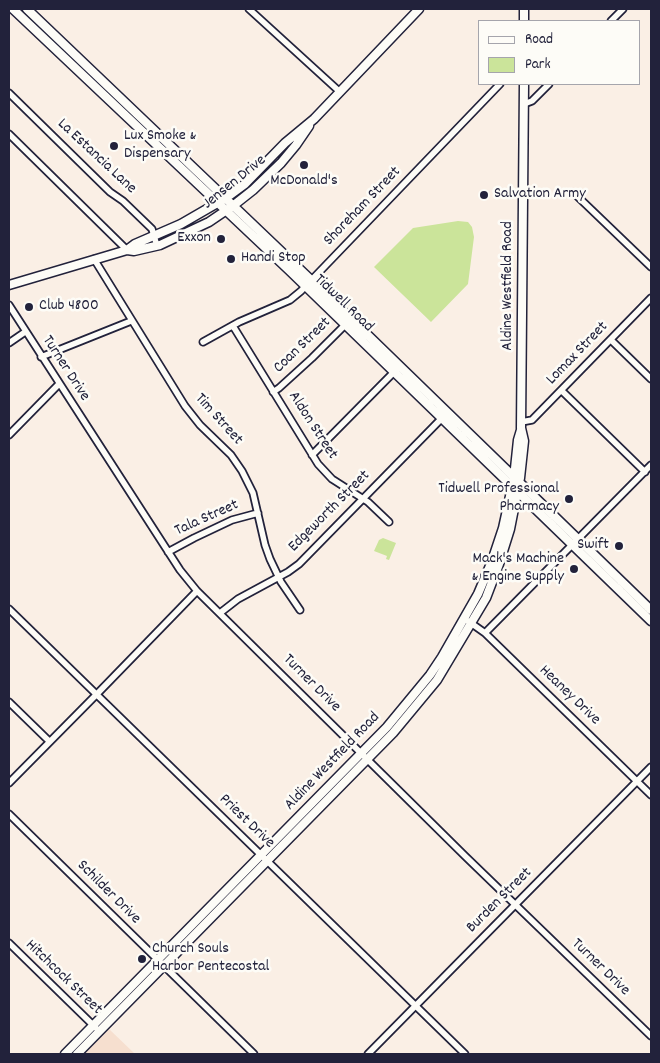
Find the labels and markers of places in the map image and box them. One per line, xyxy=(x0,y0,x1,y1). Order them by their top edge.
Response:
place label: Lux Smoke & Dispensary xyxy=(124,127,197,165)
marker: Lux Smoke & Dispensary xyxy=(108,140,120,152)
marker: McDonald's xyxy=(298,159,310,171)
place label: McDonald's xyxy=(270,172,338,192)
place label: Salvation Army xyxy=(494,185,586,205)
marker: Salvation Army xyxy=(478,189,490,201)
place label: Exxon xyxy=(177,229,211,249)
marker: Exxon xyxy=(215,233,227,245)
place label: Handi Stop xyxy=(241,249,306,269)
marker: Handi Stop xyxy=(225,253,237,265)
place label: Club 4800 xyxy=(39,297,99,317)
marker: Club 4800 xyxy=(23,301,35,313)
place label: Tidwell Professional Pharmacy xyxy=(438,480,559,518)
marker: Tidwell Professional Pharmacy xyxy=(563,493,575,505)
place label: Swift xyxy=(577,536,609,556)
marker: Swift xyxy=(613,540,625,552)
place label: Mack's Machine & Engine Supply xyxy=(472,550,564,588)
marker: Mack's Machine & Engine Supply xyxy=(568,563,580,575)
place label: Church Souls Harbor Pentecostal xyxy=(152,940,269,978)
marker: Church Souls Harbor Pentecostal xyxy=(136,953,148,965)

